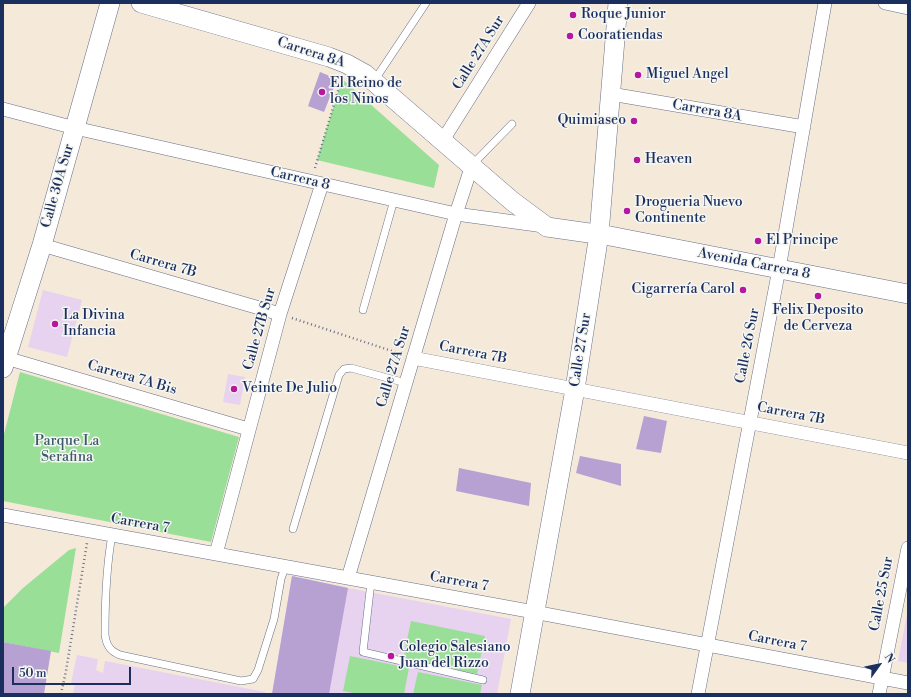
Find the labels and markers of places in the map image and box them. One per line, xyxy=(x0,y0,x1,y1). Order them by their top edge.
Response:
place label: Roque Junior xyxy=(581,7,666,23)
marker: Roque Junior xyxy=(568,10,578,20)
place label: Cooratiendas xyxy=(578,28,663,44)
marker: Cooratiendas xyxy=(565,31,575,41)
place label: Miguel Angel xyxy=(646,67,729,83)
marker: Miguel Angel xyxy=(633,70,643,80)
place label: El Reino de los Ninos xyxy=(330,76,402,108)
marker: El Reino de los Ninos xyxy=(317,87,327,97)
place label: Quimiaseo xyxy=(557,113,626,129)
marker: Quimiaseo xyxy=(629,116,639,126)
place label: Heaven xyxy=(645,152,692,168)
marker: Heaven xyxy=(632,155,642,165)
place label: Drogueria Nuevo Continente xyxy=(635,195,743,228)
marker: Drogueria Nuevo Continente xyxy=(622,206,632,216)
place label: El Principe xyxy=(766,233,838,249)
marker: El Principe xyxy=(753,236,763,246)
place label: Cigarrería Carol xyxy=(632,282,735,298)
marker: Cigarrería Carol xyxy=(738,285,748,295)
marker: Felix Deposito de Cerveza xyxy=(813,291,823,301)
place label: Felix Deposito de Cerveza xyxy=(772,303,864,336)
place label: La Divina Infancia xyxy=(63,308,125,340)
marker: La Divina Infancia xyxy=(50,319,60,329)
place label: Veinte De Julio xyxy=(242,381,337,397)
marker: Veinte De Julio xyxy=(229,384,239,394)
place label: Colegio Salesiano Juan del Rizzo xyxy=(399,640,511,672)
marker: Colegio Salesiano Juan del Rizzo xyxy=(386,651,396,661)

